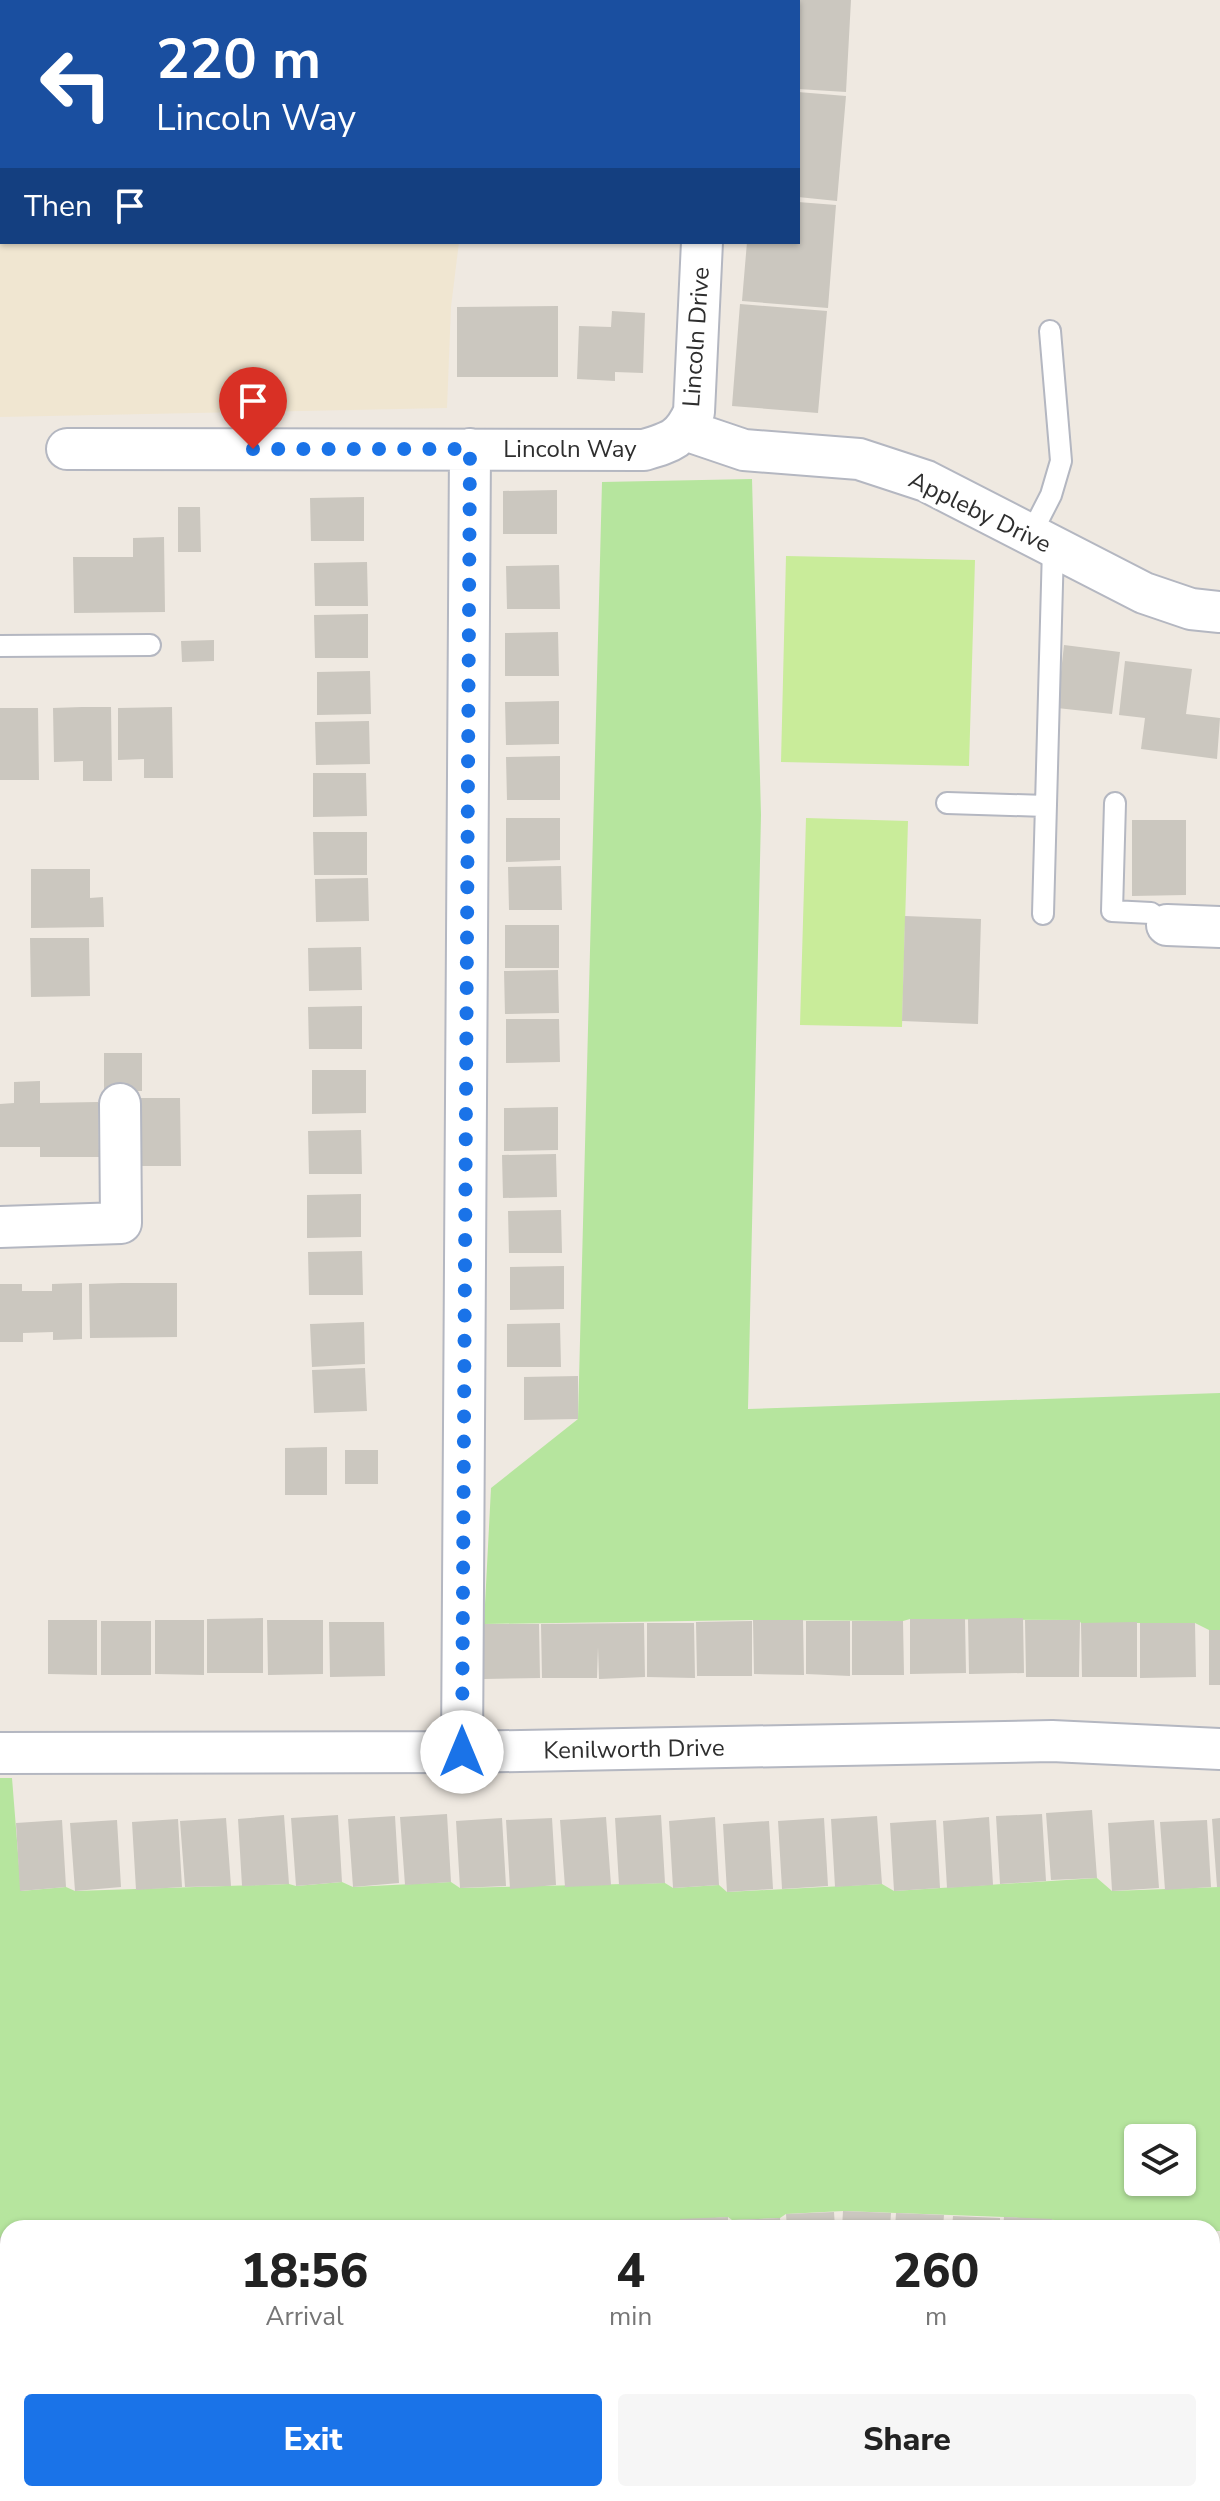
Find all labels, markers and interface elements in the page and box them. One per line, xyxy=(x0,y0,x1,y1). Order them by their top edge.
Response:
text: 220 m xyxy=(156,21,321,98)
icon: left xyxy=(24,32,128,136)
text: Lincoln Way xyxy=(156,94,356,143)
icon: arrive xyxy=(108,184,152,228)
text: Then xyxy=(24,186,92,227)
street label: Lincoln Drive xyxy=(675,266,717,408)
pin xyxy=(219,367,287,449)
icon: arrive xyxy=(231,379,275,423)
street label: Lincoln Way xyxy=(503,433,637,465)
street label: Appleby Drive xyxy=(904,464,1056,560)
position arrow xyxy=(420,1710,504,1794)
street label: Kenilworth Drive xyxy=(543,1731,725,1767)
map controls xyxy=(1124,2124,1196,2196)
button: layers xyxy=(1124,2124,1196,2196)
text: 18:56 xyxy=(241,2238,368,2304)
text: 4 xyxy=(616,2238,645,2304)
text: 260 xyxy=(893,2238,979,2304)
text: Arrival xyxy=(265,2299,344,2334)
text: min xyxy=(609,2299,652,2334)
text: m xyxy=(925,2299,947,2334)
button: Exit xyxy=(24,2394,602,2486)
button: Share xyxy=(618,2394,1196,2486)

